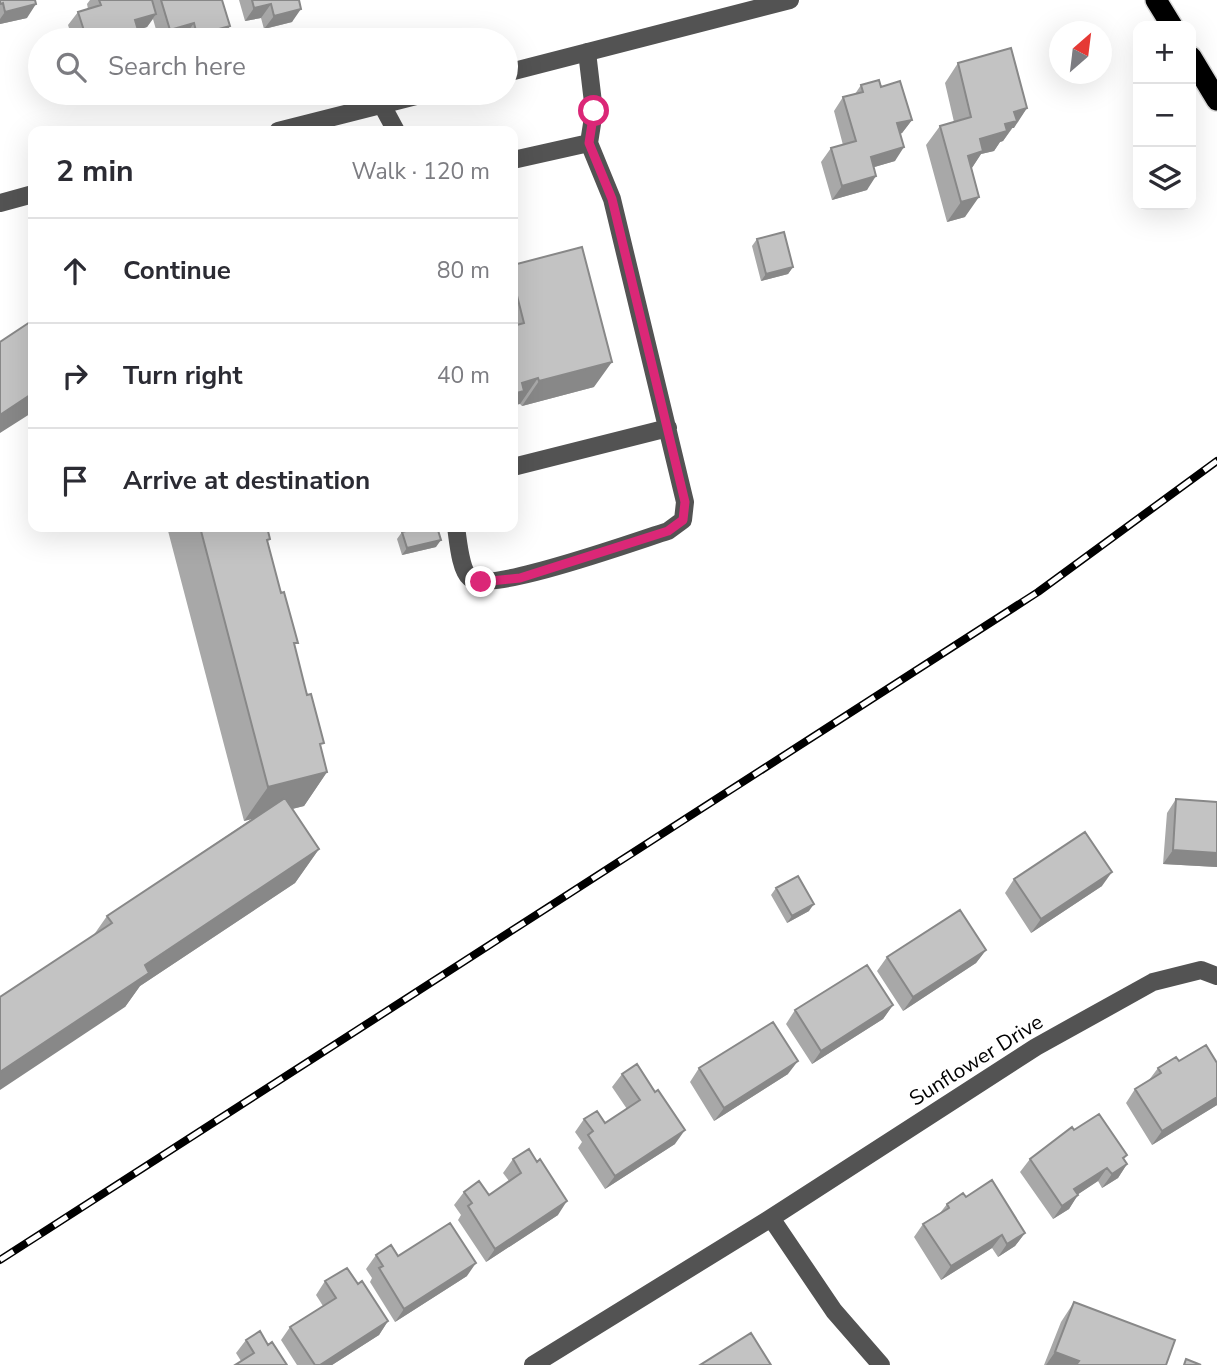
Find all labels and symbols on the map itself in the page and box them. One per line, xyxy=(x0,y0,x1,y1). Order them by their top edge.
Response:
north arrow xyxy=(1049,21,1112,84)
route start xyxy=(578,95,609,126)
route end xyxy=(465,566,496,597)
street label: Sunflower Drive xyxy=(904,1008,1048,1112)

